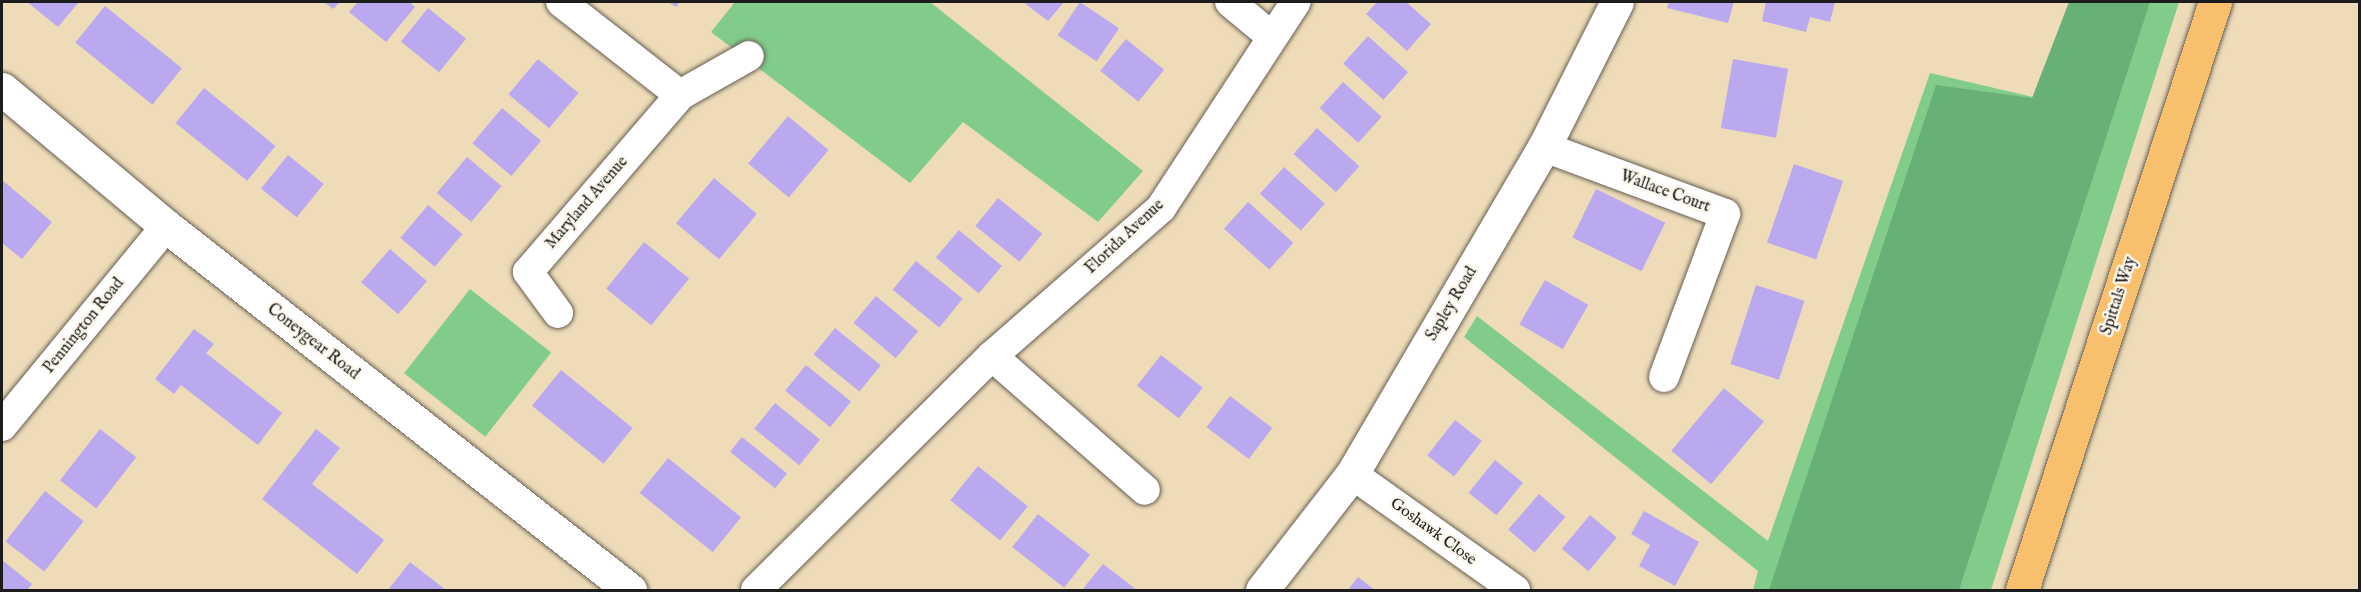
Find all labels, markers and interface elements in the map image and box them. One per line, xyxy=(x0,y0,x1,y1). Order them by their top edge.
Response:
street label: Maryland Avenue xyxy=(542,153,632,253)
street label: Wallace Court xyxy=(1617,167,1713,217)
street label: Florida Avenue xyxy=(1082,196,1168,278)
street label: Spittals Way xyxy=(2097,254,2141,338)
street label: Sapley Road xyxy=(1422,264,1482,344)
street label: Pennington Road xyxy=(40,274,128,378)
street label: Coneygear Road xyxy=(263,300,363,384)
street label: Goshawk Close xyxy=(1386,494,1480,570)

